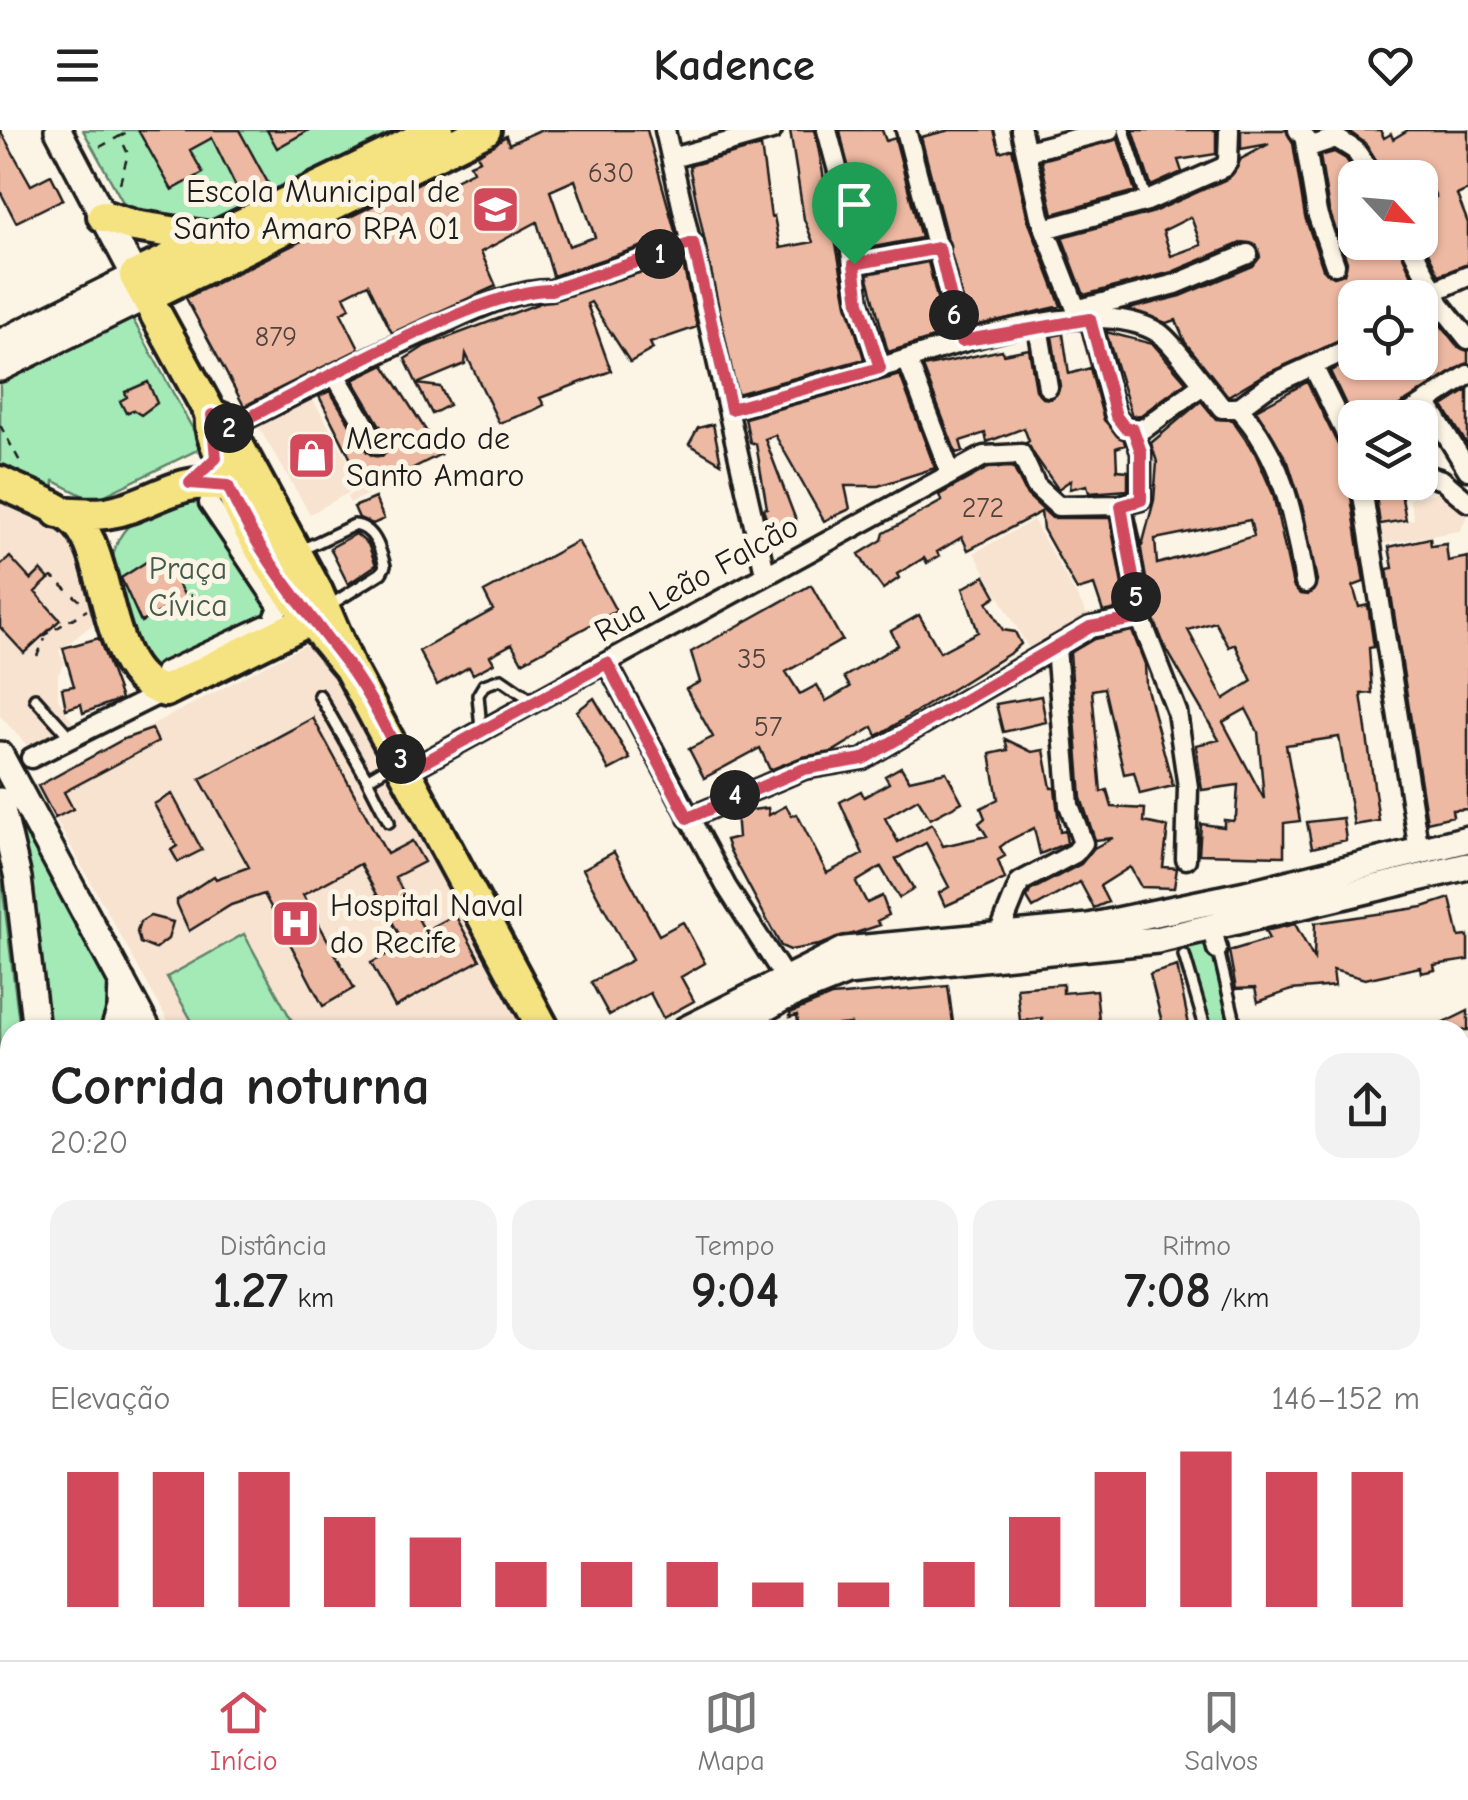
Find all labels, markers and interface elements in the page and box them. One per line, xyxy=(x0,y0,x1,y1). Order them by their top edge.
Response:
icon: menu xyxy=(50,38,105,93)
icon: heart xyxy=(1363,38,1418,93)
text: Kadence xyxy=(653,39,815,91)
house number: 630 xyxy=(588,157,634,189)
north arrow xyxy=(1338,160,1438,260)
map controls xyxy=(1338,160,1438,500)
pin xyxy=(812,162,897,265)
place label: Escola Municipal de Santo Amaro RPA 01 xyxy=(174,173,460,247)
icon: arrive xyxy=(827,177,882,232)
school or university icon: Escola Municipal de Santo Amaro RPA 01 xyxy=(469,183,521,235)
pin: 1 xyxy=(635,229,685,279)
text: 1 xyxy=(654,238,666,270)
button: locate xyxy=(1338,280,1438,380)
pin: 6 xyxy=(929,290,979,340)
text: 6 xyxy=(947,299,961,331)
house number: 879 xyxy=(255,321,297,353)
button: layers xyxy=(1338,400,1438,500)
pin: 2 xyxy=(204,403,254,453)
text: 2 xyxy=(222,412,236,444)
place label: Mercado de Santo Amaro xyxy=(346,420,524,494)
shop icon: Mercado de Santo Amaro xyxy=(285,430,337,482)
house number: 272 xyxy=(962,492,1004,524)
street label: Rua Leão Falcão xyxy=(588,507,805,650)
park label: Praça Cívica xyxy=(148,550,228,624)
pin: 5 xyxy=(1111,572,1161,622)
text: 5 xyxy=(1129,581,1143,613)
house number: 35 xyxy=(737,643,767,675)
house number: 57 xyxy=(754,711,782,743)
pin: 3 xyxy=(376,734,426,784)
text: 3 xyxy=(394,743,408,775)
pin: 4 xyxy=(710,770,760,820)
text: 4 xyxy=(728,779,742,811)
place label: Hospital Naval do Recife xyxy=(330,887,524,961)
hospital icon: Hospital Naval do Recife xyxy=(269,897,321,949)
button: share xyxy=(1315,1053,1420,1158)
text: Corrida noturna xyxy=(50,1054,430,1118)
text: 20:20 xyxy=(50,1124,128,1161)
text: Distância xyxy=(220,1230,327,1262)
text: Tempo xyxy=(695,1230,775,1262)
text: Ritmo xyxy=(1162,1230,1231,1262)
text: 1.27 xyxy=(212,1262,288,1320)
text: 9:04 xyxy=(691,1262,779,1320)
text: 7:08 xyxy=(1124,1262,1211,1320)
text: km xyxy=(288,1282,334,1314)
text: /km xyxy=(1211,1282,1269,1314)
text: Elevação xyxy=(50,1380,170,1417)
text: 146–152 m xyxy=(1271,1380,1420,1417)
tab: Início xyxy=(210,1685,277,1777)
tab: Mapa xyxy=(697,1685,765,1777)
tab: Salvos xyxy=(1185,1685,1258,1777)

